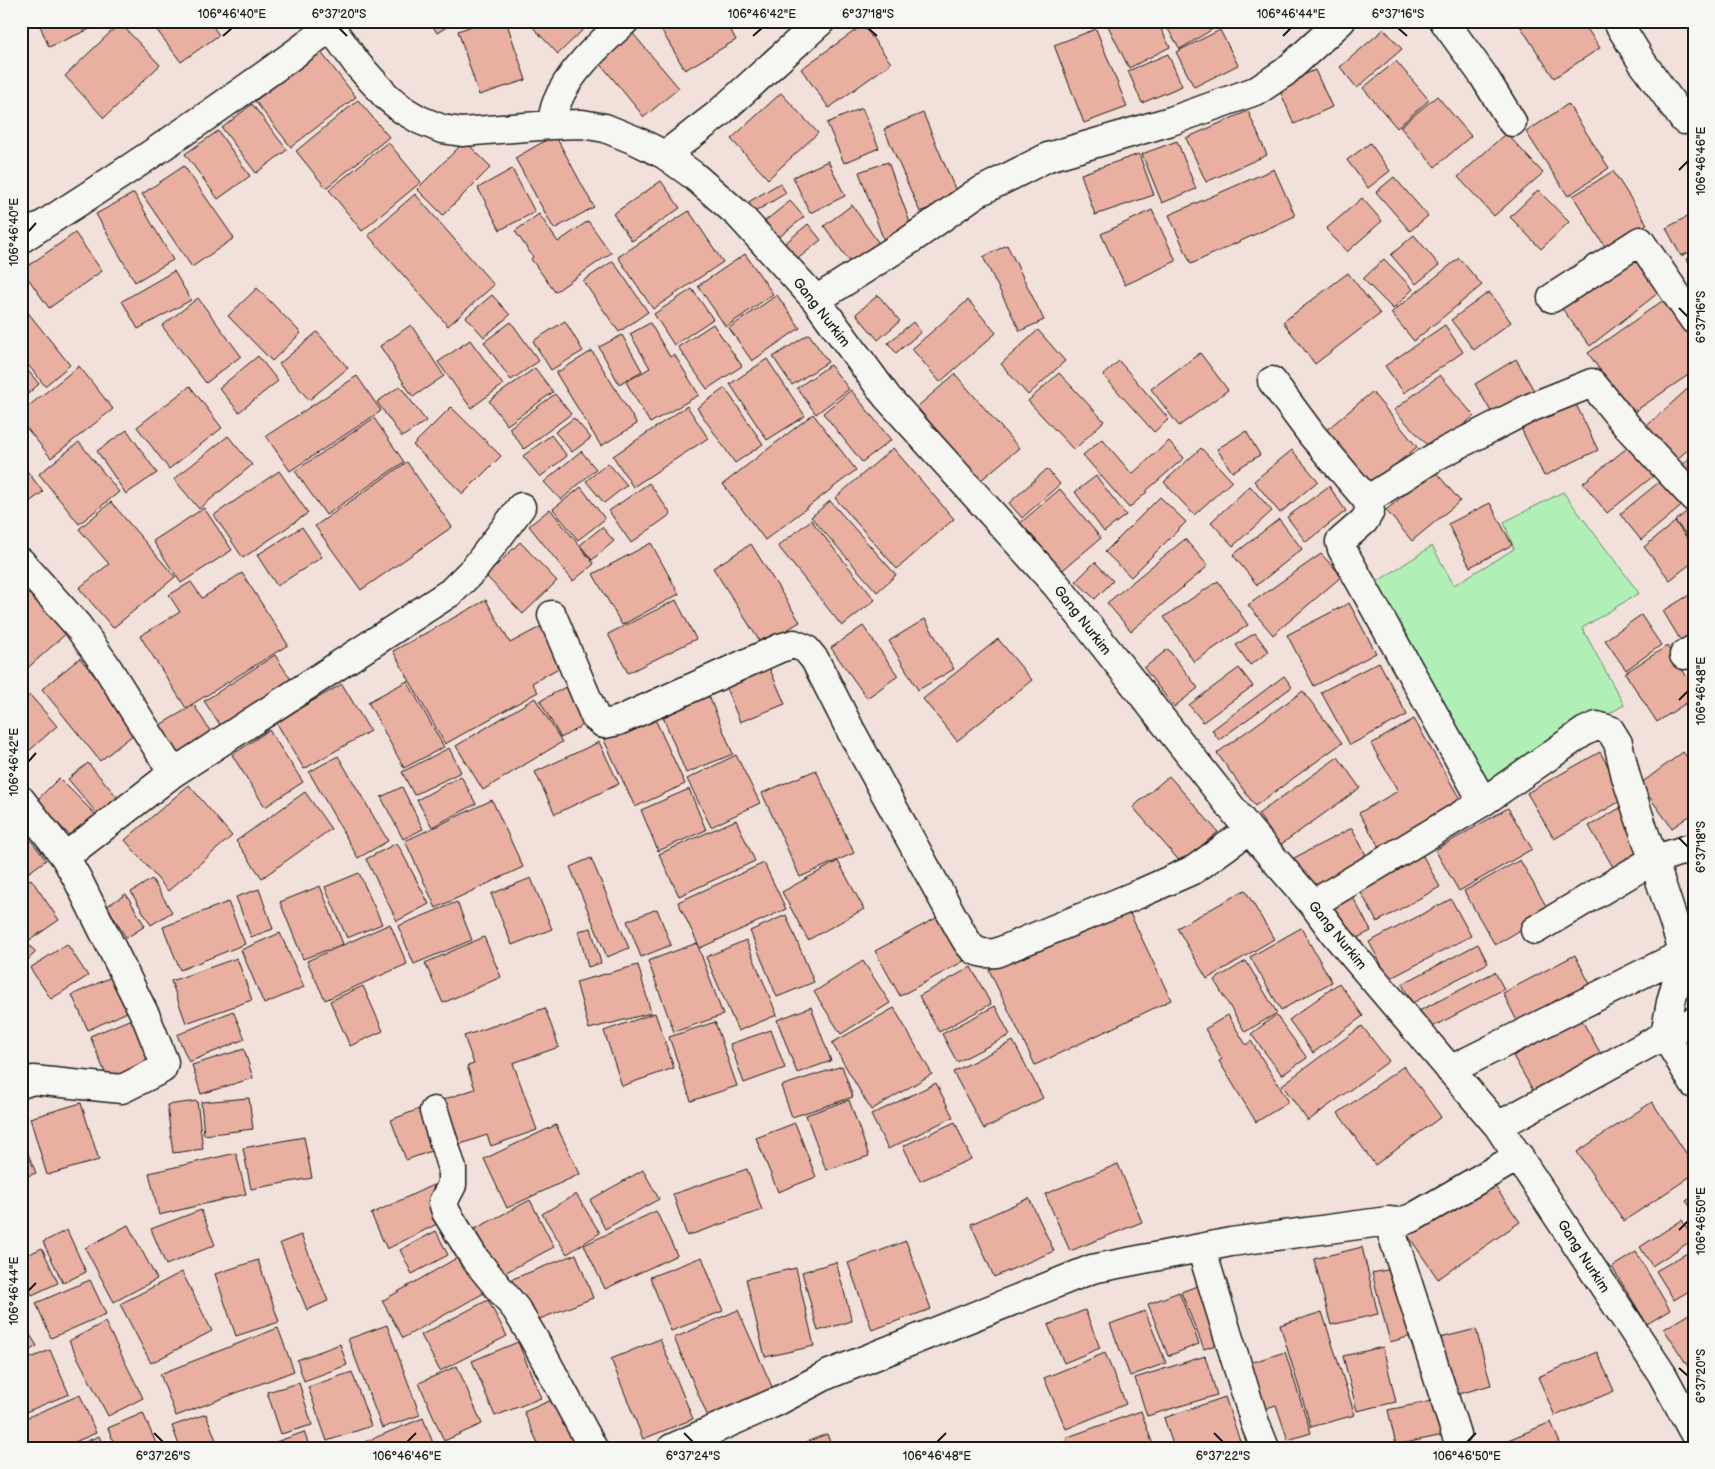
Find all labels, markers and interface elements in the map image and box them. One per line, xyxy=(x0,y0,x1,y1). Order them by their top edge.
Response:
text: 106°46'40"E xyxy=(198,7,266,22)
text: 6°37'20"S xyxy=(312,7,366,22)
text: 106°46'42"E xyxy=(728,7,796,22)
text: 6°37'18"S xyxy=(842,7,894,22)
text: 106°46'44"E xyxy=(1257,7,1325,22)
text: 6°37'16"S xyxy=(1372,7,1424,22)
text: 106°46'46"E xyxy=(1694,127,1709,195)
text: 106°46'40"E xyxy=(7,198,22,266)
street label: Gang Nurkim xyxy=(789,274,854,350)
text: 6°37'16"S xyxy=(1694,291,1709,343)
street label: Gang Nurkim xyxy=(1050,582,1115,658)
text: 106°46'48"E xyxy=(1694,657,1709,725)
text: 106°46'42"E xyxy=(7,728,22,796)
text: 6°37'18"S xyxy=(1694,821,1709,873)
street label: Gang Nurkim xyxy=(1305,898,1370,973)
text: 106°46'50"E xyxy=(1694,1187,1709,1255)
street label: Gang Nurkim xyxy=(1554,1217,1613,1296)
text: 106°46'44"E xyxy=(7,1257,22,1325)
text: 6°37'20"S xyxy=(1694,1349,1709,1403)
text: 6°37'26"S xyxy=(136,1449,190,1464)
text: 106°46'46"E xyxy=(373,1449,441,1464)
text: 6°37'24"S xyxy=(666,1449,720,1464)
text: 106°46'48"E xyxy=(903,1449,971,1464)
text: 6°37'22"S xyxy=(1196,1449,1250,1464)
text: 106°46'50"E xyxy=(1433,1449,1501,1464)

